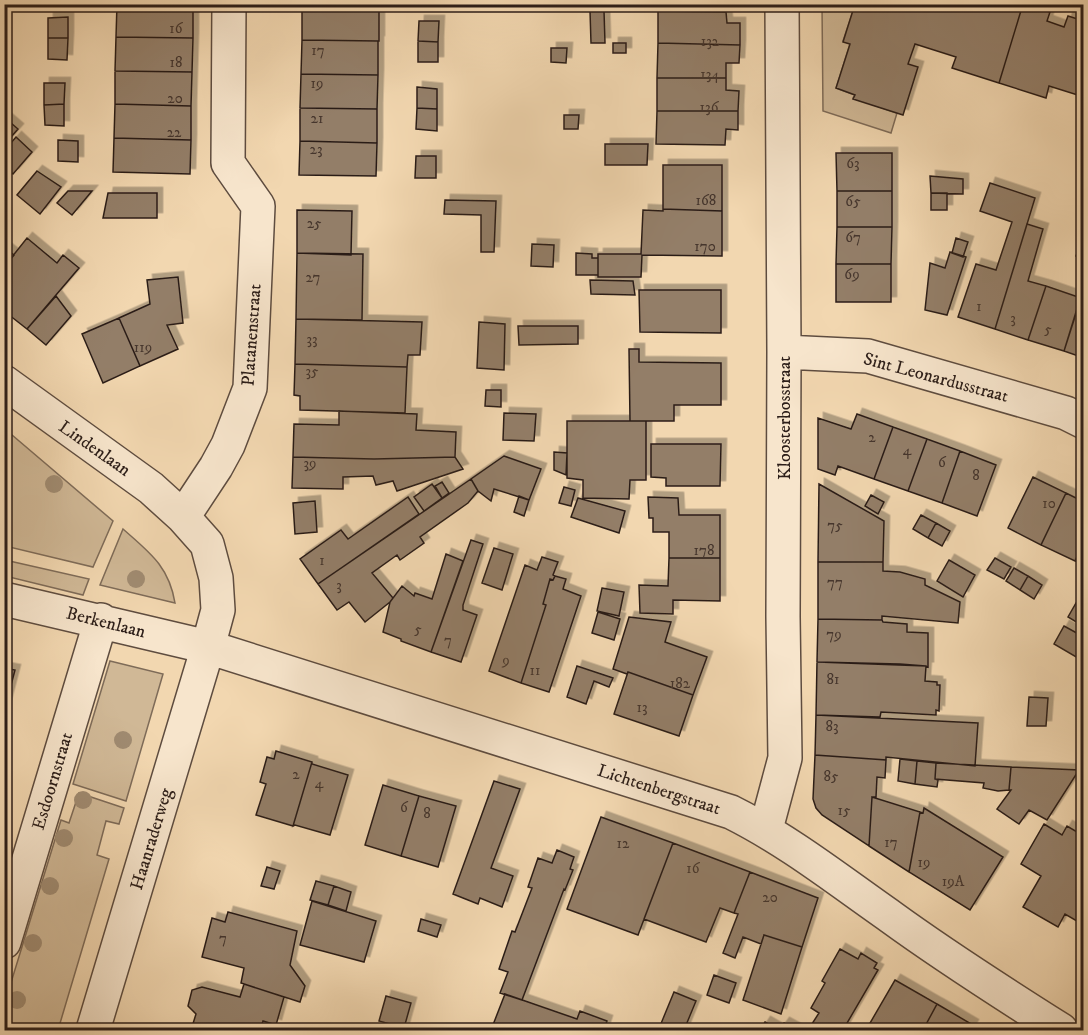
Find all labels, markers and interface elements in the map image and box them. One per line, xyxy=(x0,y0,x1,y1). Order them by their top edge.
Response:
house number: 16 xyxy=(169,19,184,38)
house number: 132 xyxy=(701,32,720,51)
house number: 17 xyxy=(311,41,325,60)
house number: 18 xyxy=(169,53,183,72)
house number: 134 xyxy=(700,65,720,84)
house number: 19 xyxy=(311,74,323,93)
house number: 20 xyxy=(167,89,183,108)
house number: 136 xyxy=(700,98,720,117)
house number: 21 xyxy=(311,109,323,128)
house number: 22 xyxy=(167,123,182,142)
house number: 23 xyxy=(310,140,322,159)
house number: 63 xyxy=(846,154,860,173)
house number: 168 xyxy=(696,191,716,210)
house number: 65 xyxy=(845,192,861,211)
house number: 25 xyxy=(307,214,322,233)
house number: 67 xyxy=(845,228,861,247)
house number: 170 xyxy=(694,237,716,256)
house number: 69 xyxy=(844,265,860,284)
house number: 27 xyxy=(306,268,321,287)
street label: Platanenstraat xyxy=(237,283,267,387)
house number: 1 xyxy=(976,297,982,316)
house number: 3 xyxy=(1010,309,1016,328)
house number: 5 xyxy=(1044,320,1052,339)
house number: 33 xyxy=(306,330,318,349)
house number: 119 xyxy=(134,338,152,357)
street label: Sint Leonardusstraat xyxy=(861,348,1011,408)
street label: Kloosterbosstraat xyxy=(774,356,796,480)
house number: 35 xyxy=(305,362,319,381)
street label: Lindenlaan xyxy=(54,416,135,482)
house number: 2 xyxy=(868,428,876,447)
house number: 4 xyxy=(903,441,912,460)
house number: 6 xyxy=(938,453,947,472)
house number: 39 xyxy=(303,454,317,473)
house number: 8 xyxy=(972,466,980,485)
house number: 10 xyxy=(1042,494,1056,513)
house number: 75 xyxy=(827,516,843,535)
house number: 178 xyxy=(694,541,714,560)
house number: 1 xyxy=(319,551,325,570)
house number: 77 xyxy=(827,573,843,592)
house number: 3 xyxy=(336,576,342,595)
street label: Berkenlaan xyxy=(64,602,148,644)
house number: 5 xyxy=(414,620,422,639)
house number: 79 xyxy=(826,625,842,644)
house number: 7 xyxy=(444,631,452,650)
house number: 9 xyxy=(501,651,510,670)
house number: 11 xyxy=(529,661,541,680)
house number: 81 xyxy=(826,670,840,689)
house number: 182 xyxy=(670,674,691,693)
house number: 13 xyxy=(636,698,648,717)
house number: 83 xyxy=(825,717,839,736)
street label: Esdoornstraat xyxy=(28,730,78,833)
street label: Lichtenbergstraat xyxy=(594,760,723,820)
house number: 2 xyxy=(292,765,300,784)
house number: 85 xyxy=(824,767,839,786)
house number: 4 xyxy=(315,774,324,793)
street label: Haanraderweg xyxy=(126,786,178,893)
house number: 6 xyxy=(400,798,409,817)
house number: 15 xyxy=(838,801,851,820)
house number: 8 xyxy=(423,804,431,823)
house number: 17 xyxy=(884,833,898,852)
house number: 12 xyxy=(617,834,630,853)
house number: 19 xyxy=(918,853,930,872)
house number: 16 xyxy=(686,859,701,878)
house number: 19A xyxy=(942,872,965,891)
house number: 20 xyxy=(762,888,778,907)
house number: 7 xyxy=(219,929,227,948)

